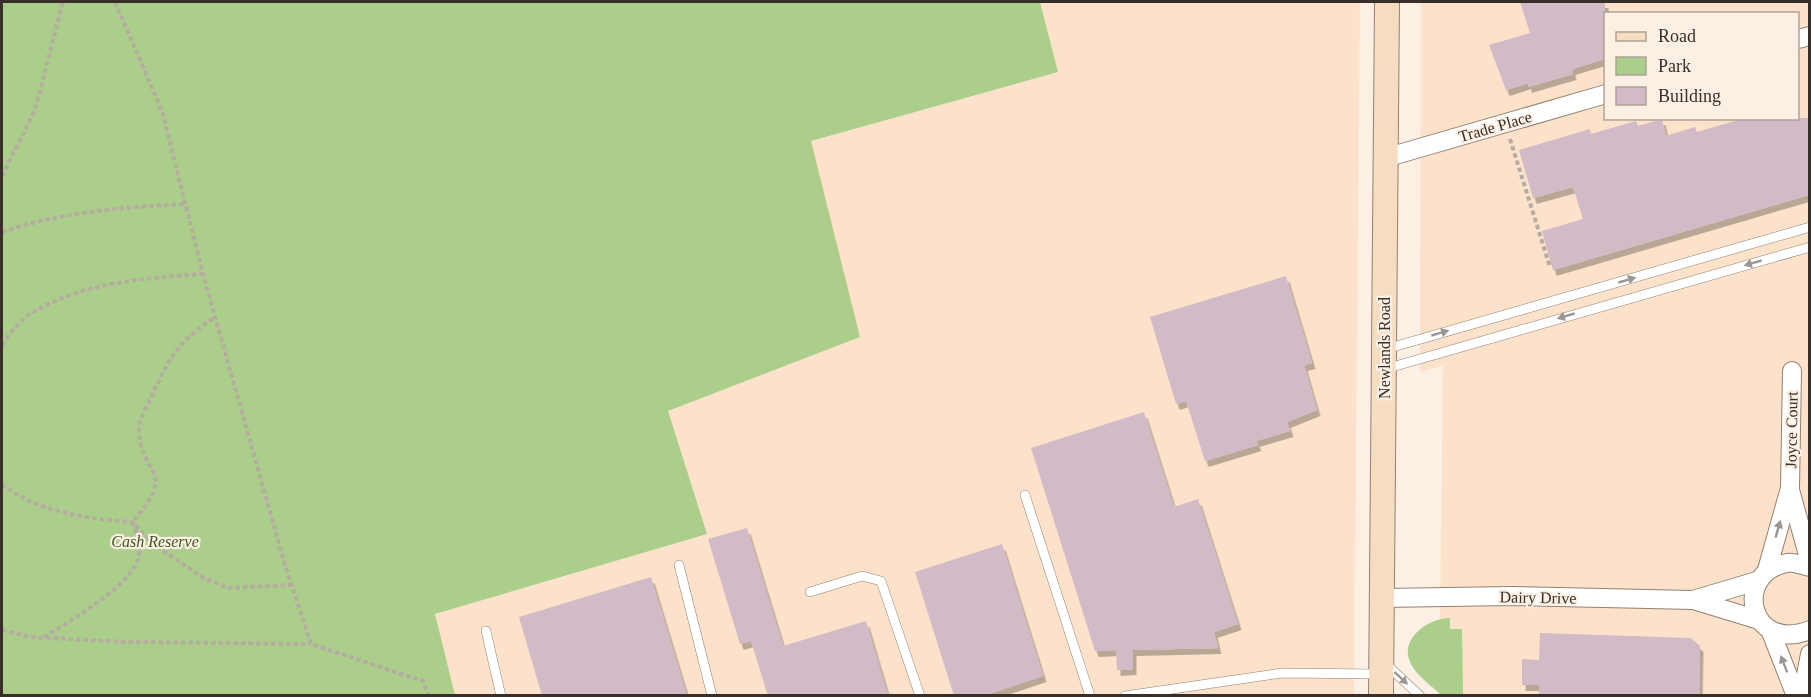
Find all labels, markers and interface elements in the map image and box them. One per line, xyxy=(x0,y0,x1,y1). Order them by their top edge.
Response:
legend xyxy=(1604,12,1799,120)
text: Road xyxy=(1658,26,1696,46)
text: Park xyxy=(1658,56,1691,76)
text: Building xyxy=(1658,86,1721,106)
street label: Trade Place xyxy=(1457,108,1534,145)
one-way arrow xyxy=(1744,259,1762,268)
one-way arrow xyxy=(1618,274,1636,284)
street label: Newlands Road xyxy=(1376,297,1393,399)
one-way arrow xyxy=(1557,312,1575,321)
one-way arrow xyxy=(1431,328,1449,337)
street label: Joyce Court xyxy=(1782,391,1802,469)
one-way arrow xyxy=(1774,520,1783,538)
park label: Cash Reserve xyxy=(111,533,199,550)
street label: Dairy Drive xyxy=(1499,588,1577,608)
one-way arrow xyxy=(1778,654,1788,672)
one-way arrow xyxy=(1393,671,1408,685)

